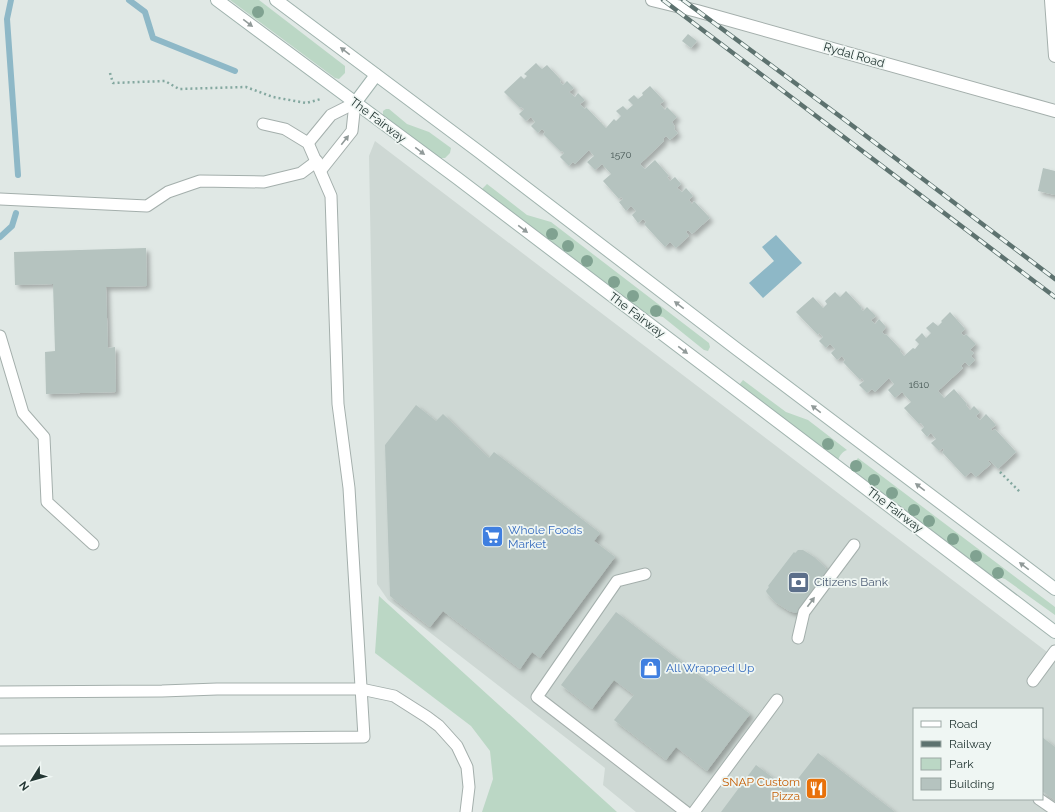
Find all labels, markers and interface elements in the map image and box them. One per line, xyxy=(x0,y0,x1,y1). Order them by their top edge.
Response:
one-way arrow xyxy=(242,19,253,27)
street label: Rydal Road xyxy=(822,40,886,70)
one-way arrow xyxy=(340,48,350,56)
street label: The Fairway xyxy=(347,94,409,146)
one-way arrow xyxy=(341,134,350,145)
one-way arrow xyxy=(414,147,425,155)
house number: 1570 xyxy=(610,149,632,160)
one-way arrow xyxy=(518,225,529,233)
street label: The Fairway xyxy=(606,289,668,341)
one-way arrow xyxy=(674,301,685,309)
one-way arrow xyxy=(678,346,688,354)
house number: 1610 xyxy=(909,379,929,390)
one-way arrow xyxy=(811,405,822,413)
one-way arrow xyxy=(915,483,926,491)
street label: The Fairway xyxy=(864,484,926,536)
place label: Whole Foods Market xyxy=(508,523,582,551)
supermarket icon: Whole Foods Market xyxy=(479,524,505,550)
one-way arrow xyxy=(1018,561,1029,570)
bank icon: Citizens Bank xyxy=(785,569,811,595)
place label: Citizens Bank xyxy=(814,575,889,589)
one-way arrow xyxy=(807,597,815,608)
shop icon: All Wrapped Up xyxy=(637,655,663,681)
place label: All Wrapped Up xyxy=(666,661,754,675)
legend xyxy=(913,708,1043,800)
text: Road xyxy=(949,717,978,731)
text: Railway xyxy=(949,737,992,751)
text: Park xyxy=(949,757,974,771)
north arrow xyxy=(12,760,52,800)
place label: SNAP Custom Pizza xyxy=(722,775,800,803)
restaurant icon: SNAP Custom Pizza xyxy=(803,776,829,802)
text: Building xyxy=(949,777,995,791)
text: N xyxy=(17,778,32,793)

